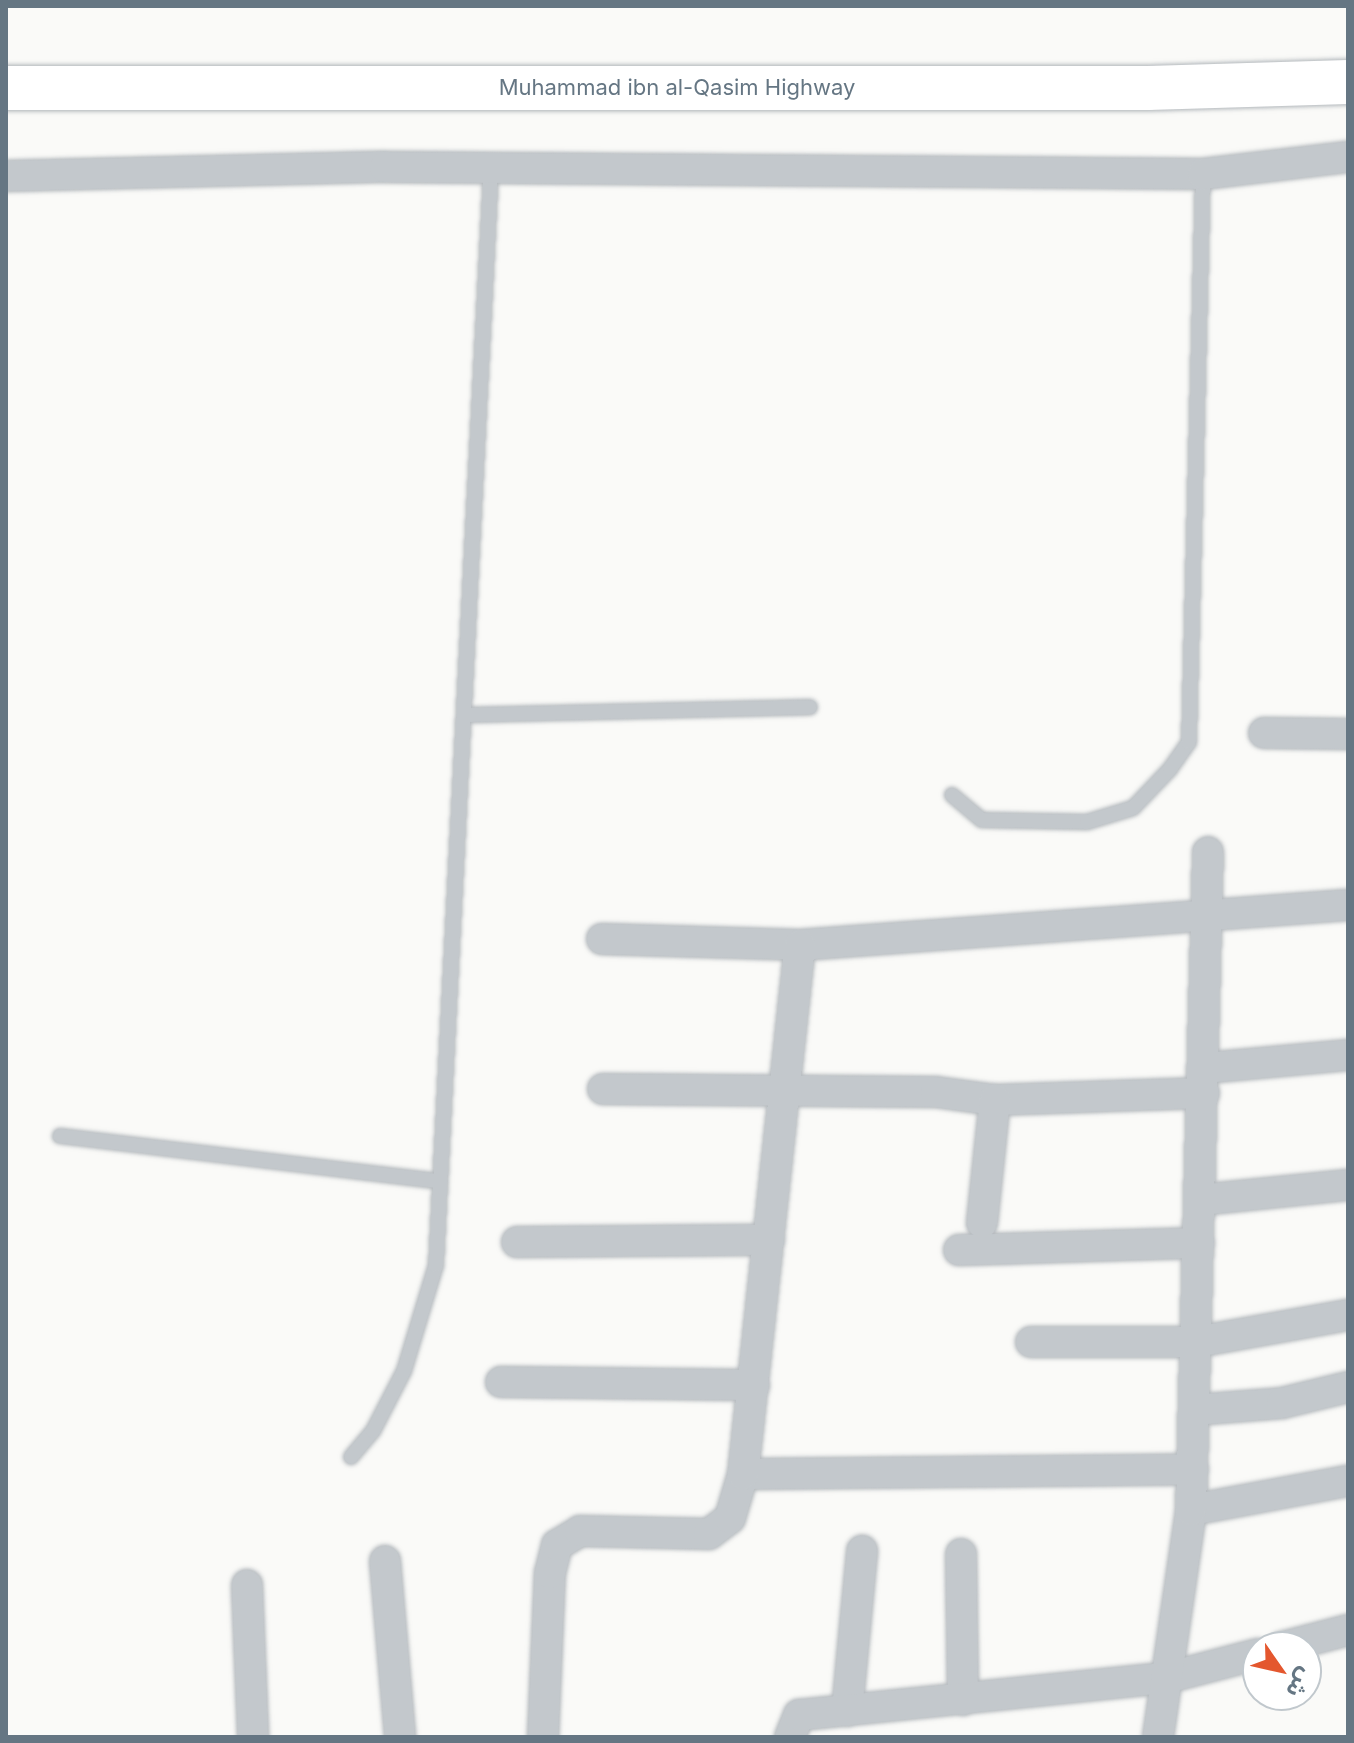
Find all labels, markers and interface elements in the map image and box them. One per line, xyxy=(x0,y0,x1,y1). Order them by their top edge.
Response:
street label: Muhammad ibn al-Qasim Highway xyxy=(499,75,855,101)
north arrow xyxy=(1242,1631,1322,1711)
text: ش xyxy=(1281,1664,1319,1703)

